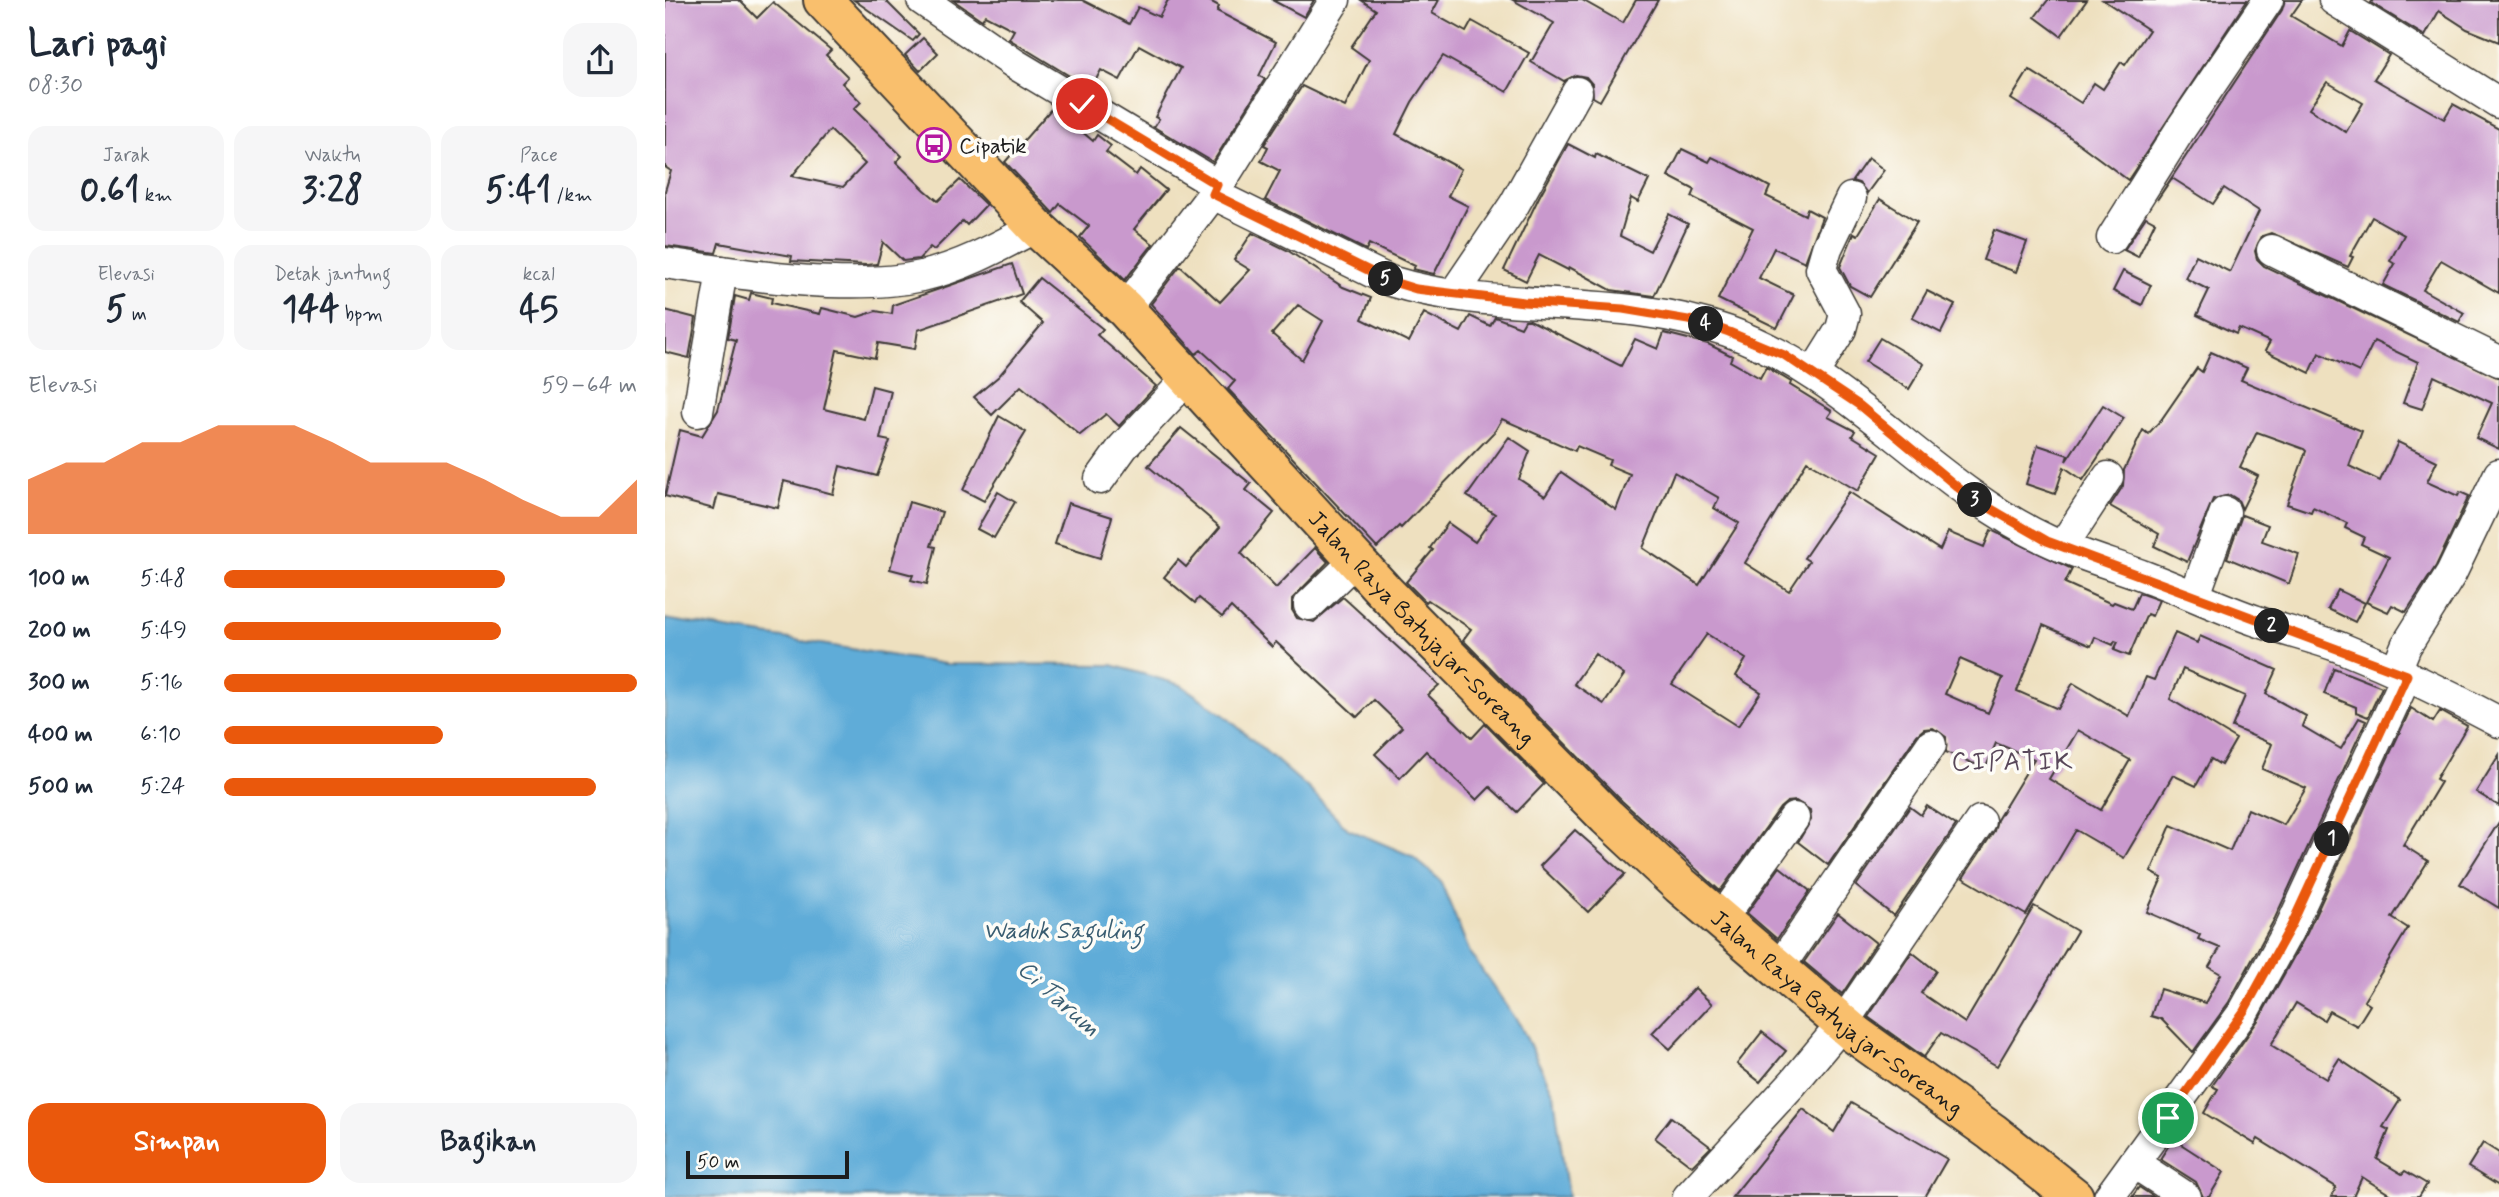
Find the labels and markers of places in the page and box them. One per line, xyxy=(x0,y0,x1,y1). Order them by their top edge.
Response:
pin xyxy=(1052,74,1112,134)
bus stop icon: Cipatik xyxy=(915,126,953,164)
place label: Cipatik xyxy=(959,132,1027,162)
pin: 5 xyxy=(1369,262,1403,296)
pin: 4 xyxy=(1689,306,1723,342)
pin: 3 xyxy=(1957,482,1993,518)
pin: 2 xyxy=(2255,608,2289,644)
pin: 1 xyxy=(2315,822,2349,856)
pin xyxy=(2138,1088,2198,1148)

